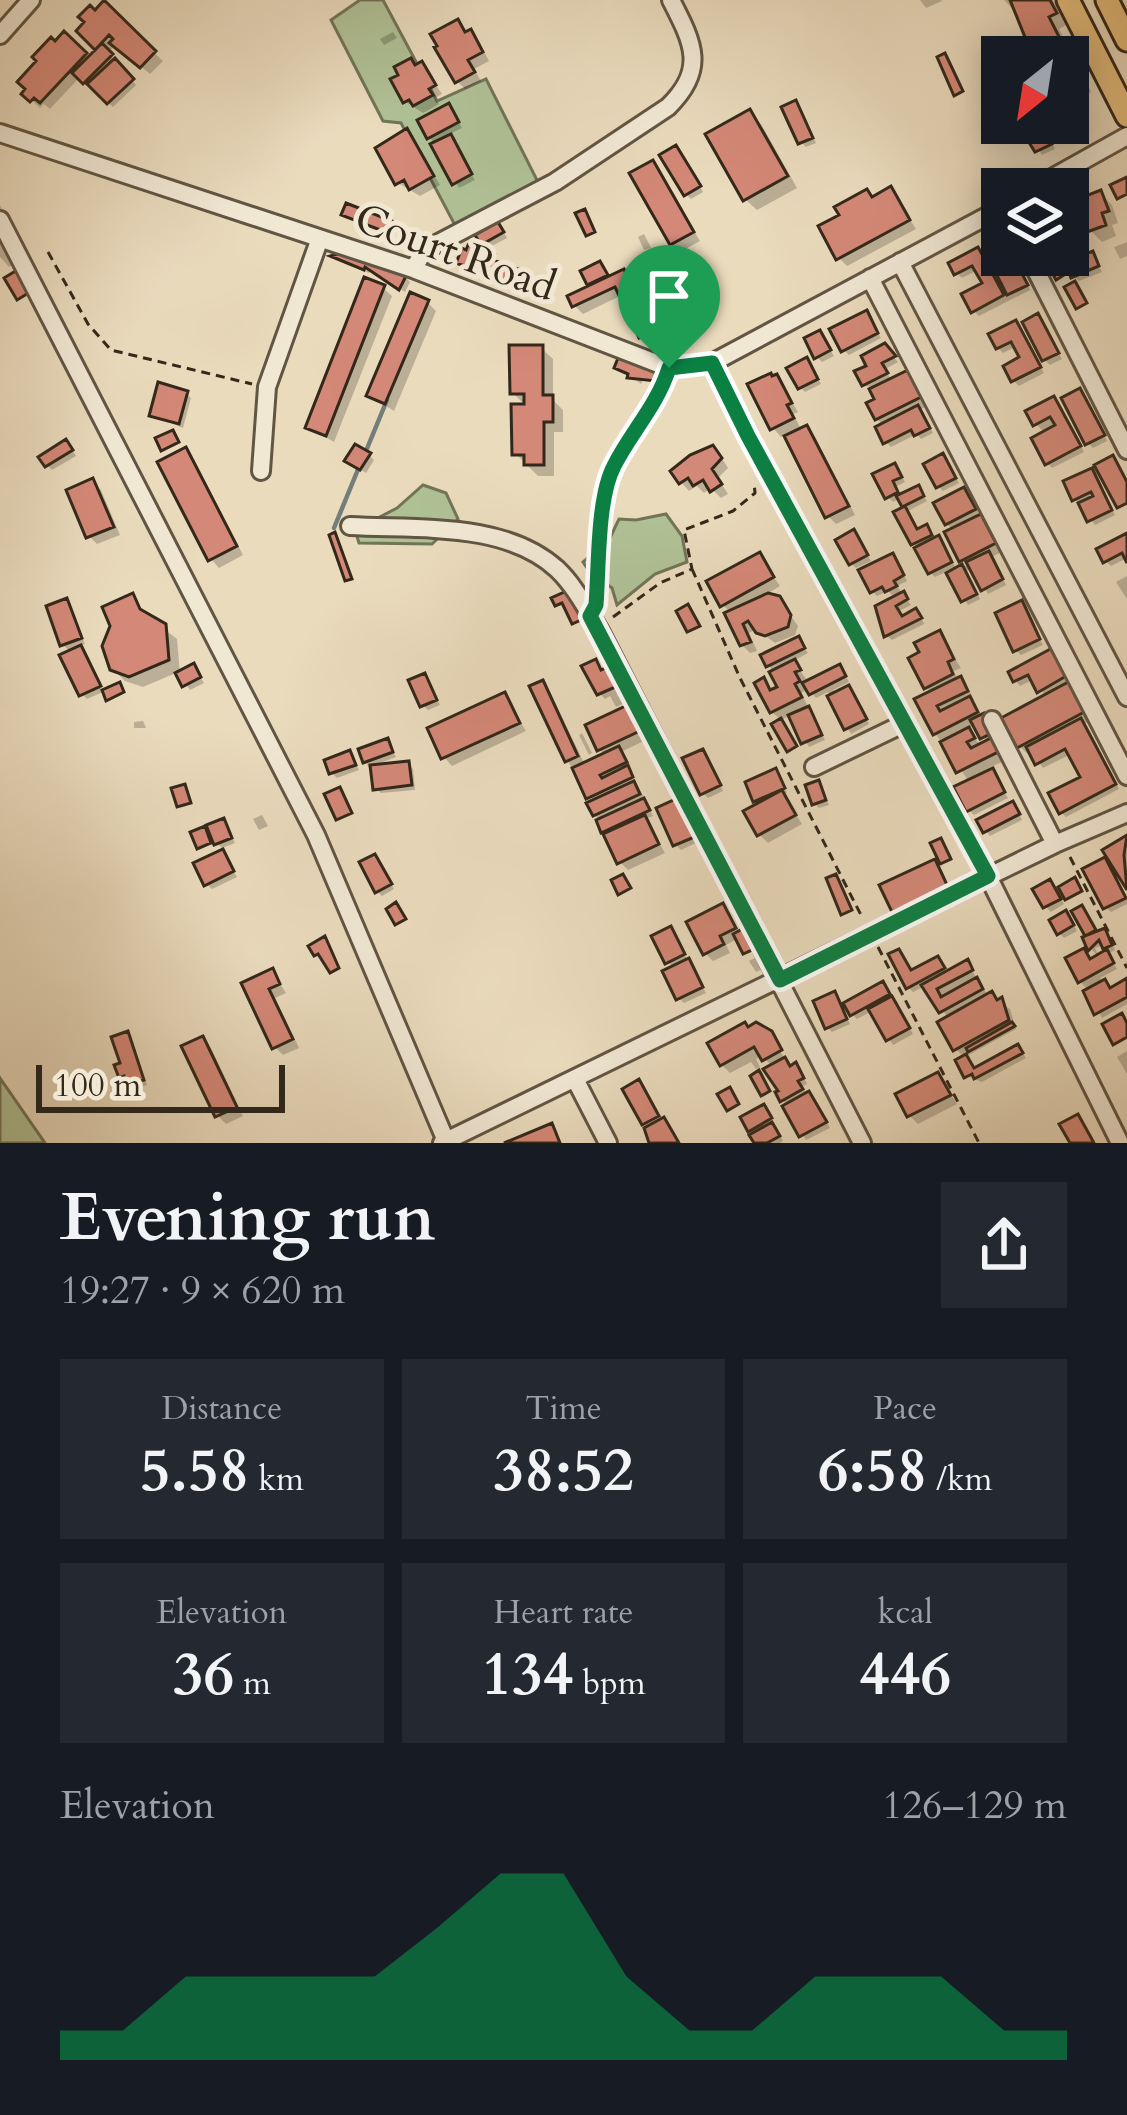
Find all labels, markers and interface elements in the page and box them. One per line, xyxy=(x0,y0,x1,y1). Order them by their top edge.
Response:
north arrow xyxy=(981,36,1089,144)
map controls xyxy=(981,36,1089,276)
button: layers xyxy=(981,168,1089,276)
street label: Court Road xyxy=(347,190,564,315)
pin xyxy=(618,245,720,368)
icon: arrive xyxy=(636,263,702,329)
scale bar xyxy=(36,1059,285,1112)
text: 100 m xyxy=(54,1063,141,1108)
text: Evening run xyxy=(60,1174,435,1263)
button: share xyxy=(941,1182,1067,1308)
text: 19:27 · 9 × 620 m xyxy=(60,1264,345,1317)
text: Distance xyxy=(162,1386,282,1431)
text: Time xyxy=(525,1386,602,1431)
text: Pace xyxy=(873,1386,937,1431)
text: 5.58 xyxy=(140,1431,249,1512)
text: 38:52 xyxy=(493,1431,634,1512)
text: 6:58 xyxy=(818,1431,927,1512)
text: km xyxy=(249,1457,304,1502)
text: /km xyxy=(927,1457,993,1502)
text: Elevation xyxy=(156,1590,287,1635)
text: Heart rate xyxy=(494,1590,633,1635)
text: kcal xyxy=(877,1590,933,1635)
text: 36 xyxy=(173,1635,234,1716)
text: 134 xyxy=(481,1635,574,1716)
text: 446 xyxy=(859,1635,951,1716)
text: m xyxy=(234,1661,271,1706)
text: bpm xyxy=(574,1661,646,1706)
text: Elevation xyxy=(60,1779,215,1832)
text: 126–129 m xyxy=(882,1779,1067,1832)

